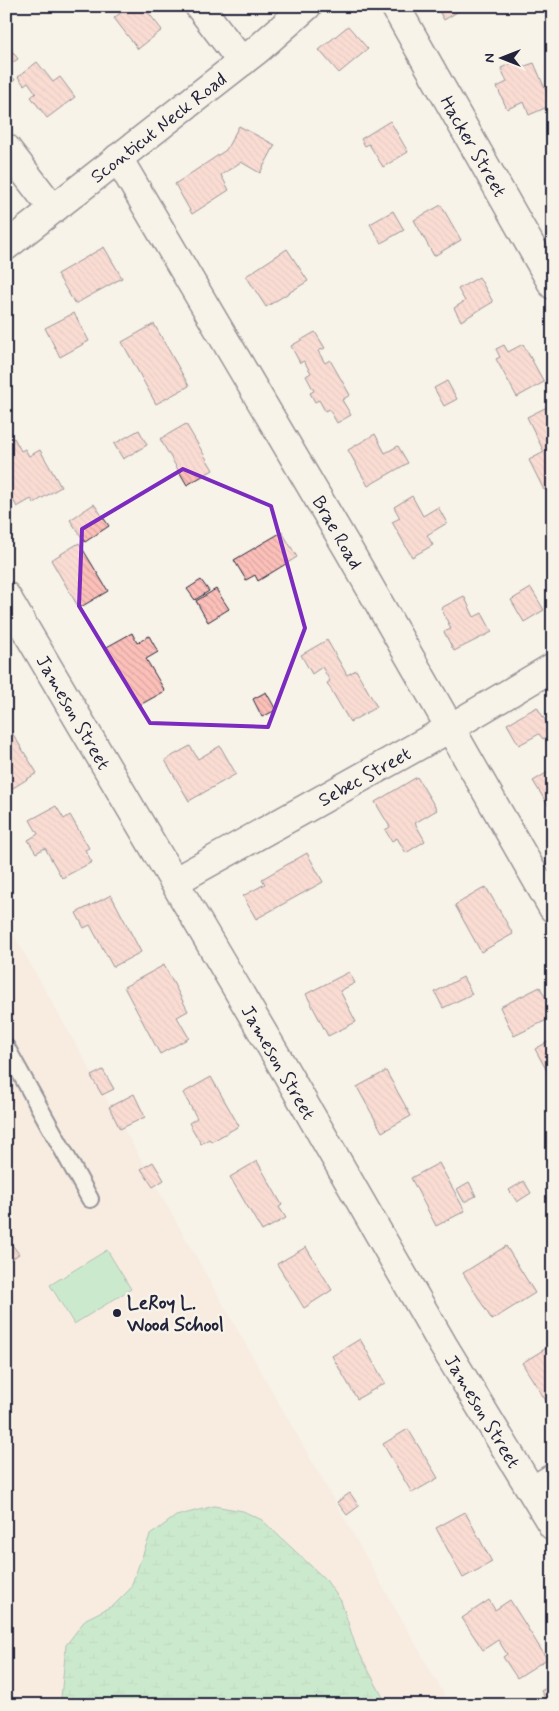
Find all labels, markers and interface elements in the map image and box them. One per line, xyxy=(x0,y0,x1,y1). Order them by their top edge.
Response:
north arrow xyxy=(476,32,526,82)
text: N xyxy=(481,53,499,63)
street label: Sconticut Neck Road xyxy=(86,67,232,189)
street label: Hacker Street xyxy=(434,91,512,202)
street label: Brae Road xyxy=(306,491,368,574)
street label: Jameson Street xyxy=(30,651,116,775)
street label: Sebec Street xyxy=(314,742,415,813)
street label: Jameson Street xyxy=(235,1001,321,1125)
place label: LeRoy L. Wood School xyxy=(126,1291,224,1338)
marker: LeRoy L. Wood School xyxy=(111,1307,123,1319)
street label: Jameson Street xyxy=(438,1350,526,1473)

